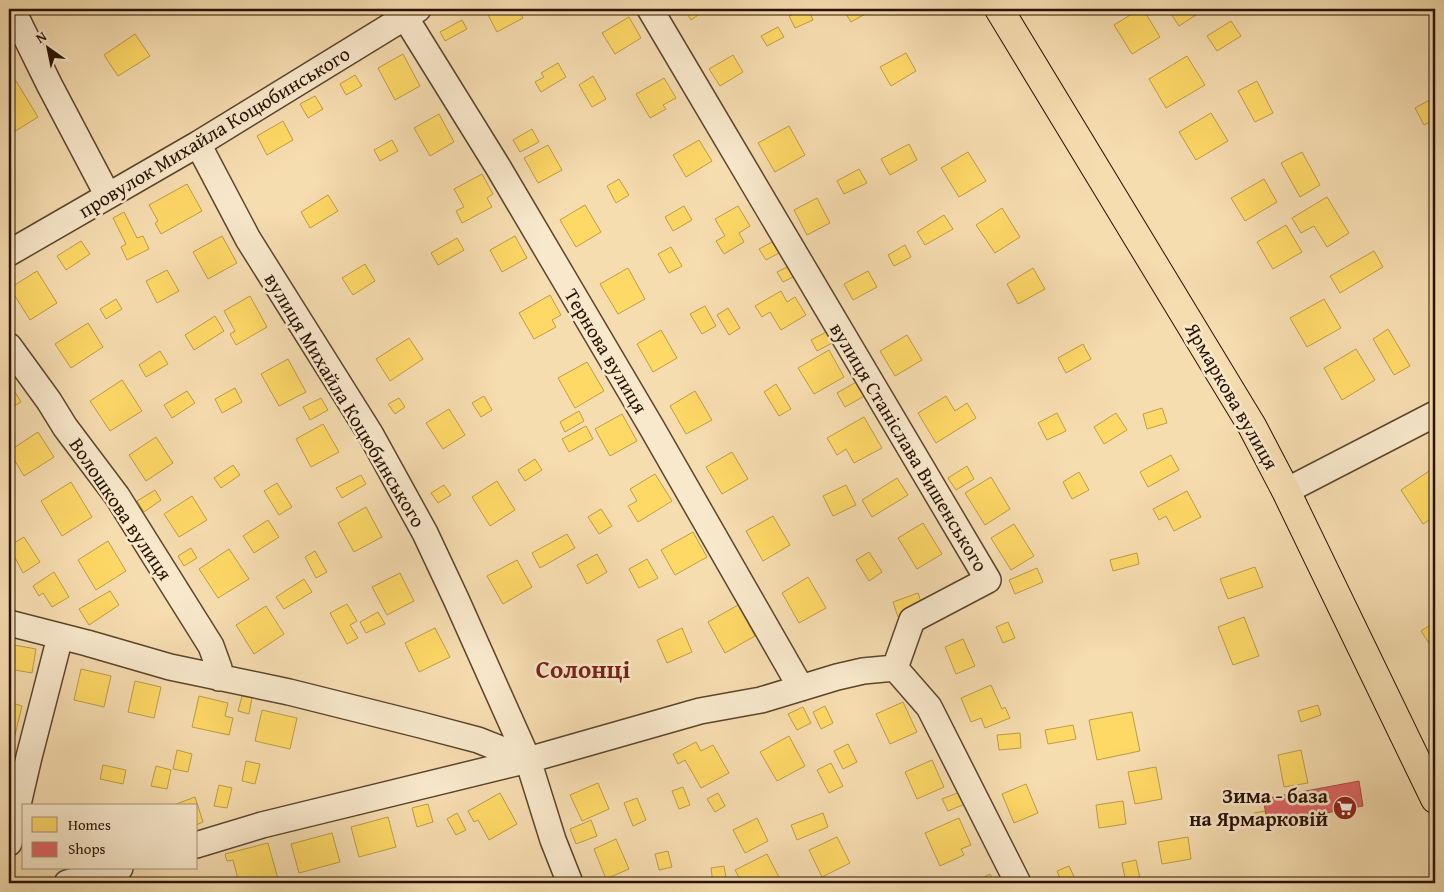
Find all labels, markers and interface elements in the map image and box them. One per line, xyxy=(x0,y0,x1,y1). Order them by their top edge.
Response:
north arrow xyxy=(22,22,72,72)
text: N xyxy=(32,26,51,48)
street label: провулок Михайла Коцюбинського xyxy=(72,39,355,224)
street label: вулиця Михайла Коцюбинського xyxy=(258,267,433,533)
street label: Тернова вулиця xyxy=(558,283,655,419)
street label: Ярмаркова вулиця xyxy=(1178,316,1286,475)
street label: вулиця Станіслава Вишенського xyxy=(823,317,996,577)
street label: Волошкова вулиця xyxy=(63,432,180,586)
district label: Солонці xyxy=(536,651,630,687)
place label: Зима - база на Ярмарковій xyxy=(1189,781,1329,833)
supermarket icon: Зима - база на Ярмарковій xyxy=(1332,795,1358,821)
legend xyxy=(22,804,198,870)
text: Homes xyxy=(68,814,111,835)
text: Shops xyxy=(68,838,105,859)

